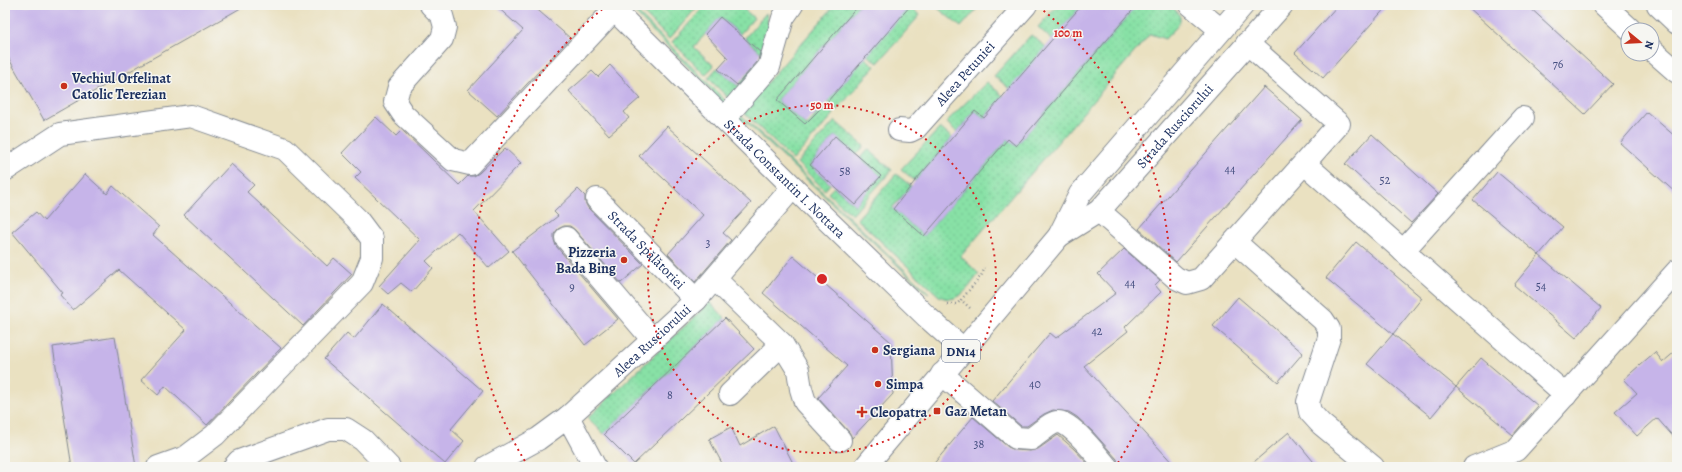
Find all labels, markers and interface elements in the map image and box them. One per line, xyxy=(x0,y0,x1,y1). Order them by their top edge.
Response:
north arrow xyxy=(1620,22,1660,62)
text: 100 m xyxy=(1054,25,1082,41)
street label: Aleea Petuniei xyxy=(931,37,999,111)
text: N xyxy=(1641,39,1657,51)
house number: 76 xyxy=(1553,56,1564,72)
place label: Vechiul Orfelinat Catolic Terezian xyxy=(71,69,171,104)
street label: Strada Rusciorului xyxy=(1132,80,1218,172)
marker: Vechiul Orfelinat Catolic Terezian xyxy=(59,81,69,91)
text: 50 m xyxy=(810,97,834,113)
street label: Strada Constantin I. Nottara xyxy=(720,115,850,243)
house number: 44 xyxy=(1225,161,1236,177)
house number: 58 xyxy=(840,163,851,179)
house number: 52 xyxy=(1380,172,1391,188)
street label: Strada Spălătoriei xyxy=(603,207,689,294)
house number: 3 xyxy=(706,235,711,251)
place label: Pizzeria Bada Bing xyxy=(556,243,617,278)
marker: Pizzeria Bada Bing xyxy=(619,255,629,265)
centre of rings xyxy=(815,272,829,286)
house number: 44 xyxy=(1125,275,1136,291)
house number: 54 xyxy=(1536,278,1547,294)
house number: 9 xyxy=(569,279,575,295)
street label: Aleea Rusciorului xyxy=(608,300,695,382)
house number: 42 xyxy=(1091,323,1103,339)
road number: DN14 xyxy=(942,340,980,362)
place label: Sergiana xyxy=(883,341,935,360)
marker: Sergiana xyxy=(870,345,880,355)
place label: Simpa xyxy=(886,375,924,394)
house number: 40 xyxy=(1029,376,1041,392)
marker: Simpa xyxy=(873,379,883,389)
house number: 8 xyxy=(667,387,673,403)
place label: Gaz Metan xyxy=(945,402,1007,421)
place label: Cleopatra xyxy=(870,403,928,422)
marker: Gaz Metan xyxy=(932,406,942,416)
marker: Cleopatra xyxy=(857,407,867,417)
house number: 38 xyxy=(974,436,985,452)

